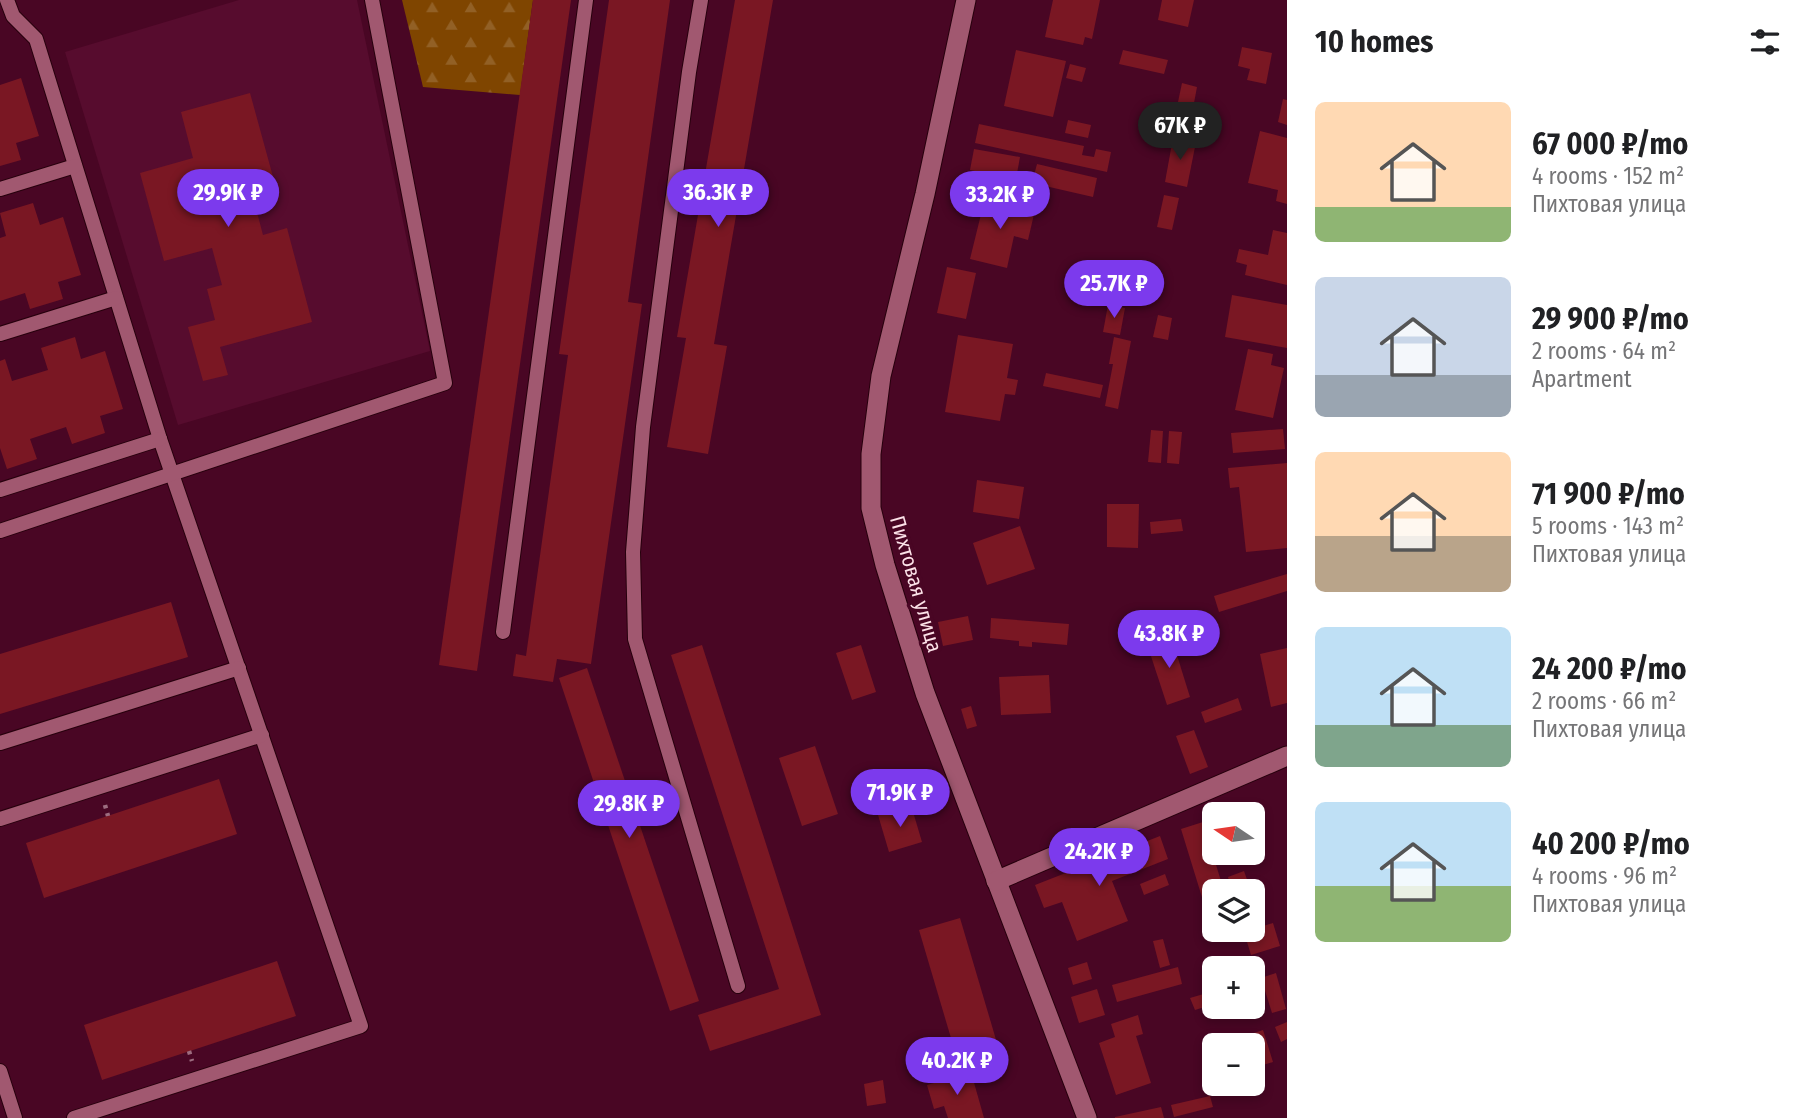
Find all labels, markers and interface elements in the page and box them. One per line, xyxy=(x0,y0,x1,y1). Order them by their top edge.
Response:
icon: filters xyxy=(1746,23,1784,61)
text: 10 homes xyxy=(1315,24,1433,60)
pin: 67K ₽ xyxy=(1131,102,1229,162)
text: 67K ₽ xyxy=(1154,111,1206,139)
text: 67 000 ₽/mo xyxy=(1532,126,1688,162)
icon: home xyxy=(1371,130,1455,214)
text: 4 rooms · 152 m² xyxy=(1532,162,1684,190)
pin: 29.9K ₽ xyxy=(163,170,293,229)
pin: 36.3K ₽ xyxy=(653,170,783,229)
pin: 33.2K ₽ xyxy=(935,172,1065,231)
text: 29.9K ₽ xyxy=(193,178,263,206)
text: 36.3K ₽ xyxy=(683,178,753,206)
text: 33.2K ₽ xyxy=(966,180,1034,208)
text: Пихтовая улица xyxy=(1532,190,1686,218)
pin: 25.7K ₽ xyxy=(1049,260,1179,320)
text: 25.7K ₽ xyxy=(1080,269,1148,297)
text: 29 900 ₽/mo xyxy=(1532,301,1689,337)
icon: home xyxy=(1371,305,1455,389)
text: 2 rooms · 64 m² xyxy=(1532,337,1676,365)
text: Apartment xyxy=(1532,365,1632,393)
text: 71 900 ₽/mo xyxy=(1532,476,1685,512)
icon: home xyxy=(1371,480,1455,564)
text: 5 rooms · 143 m² xyxy=(1532,512,1684,540)
street label: Пихтовая улица xyxy=(884,513,948,655)
text: Пихтовая улица xyxy=(1532,540,1686,568)
pin: 43.8K ₽ xyxy=(1104,610,1234,670)
text: 43.8K ₽ xyxy=(1134,619,1204,647)
text: 24 200 ₽/mo xyxy=(1532,651,1687,687)
icon: home xyxy=(1371,655,1455,739)
text: 2 rooms · 66 m² xyxy=(1532,687,1676,715)
text: Пихтовая улица xyxy=(1532,715,1686,743)
pin: 71.9K ₽ xyxy=(835,770,965,829)
text: 71.9K ₽ xyxy=(867,778,933,806)
pin: 29.8K ₽ xyxy=(564,780,694,840)
text: 29.8K ₽ xyxy=(594,789,664,817)
north arrow xyxy=(1202,802,1265,864)
map controls xyxy=(1202,802,1265,1096)
text: 40 200 ₽/mo xyxy=(1532,826,1690,862)
pin: 24.2K ₽ xyxy=(1034,828,1164,888)
icon: home xyxy=(1371,830,1455,914)
text: 24.2K ₽ xyxy=(1065,837,1133,865)
text: 4 rooms · 96 m² xyxy=(1532,862,1677,890)
button: layers xyxy=(1202,879,1265,942)
text: Пихтовая улица xyxy=(1532,890,1686,918)
button: + xyxy=(1202,956,1265,1019)
button: − xyxy=(1202,1033,1265,1096)
pin: 40.2K ₽ xyxy=(892,1038,1022,1097)
text: 40.2K ₽ xyxy=(922,1046,992,1074)

